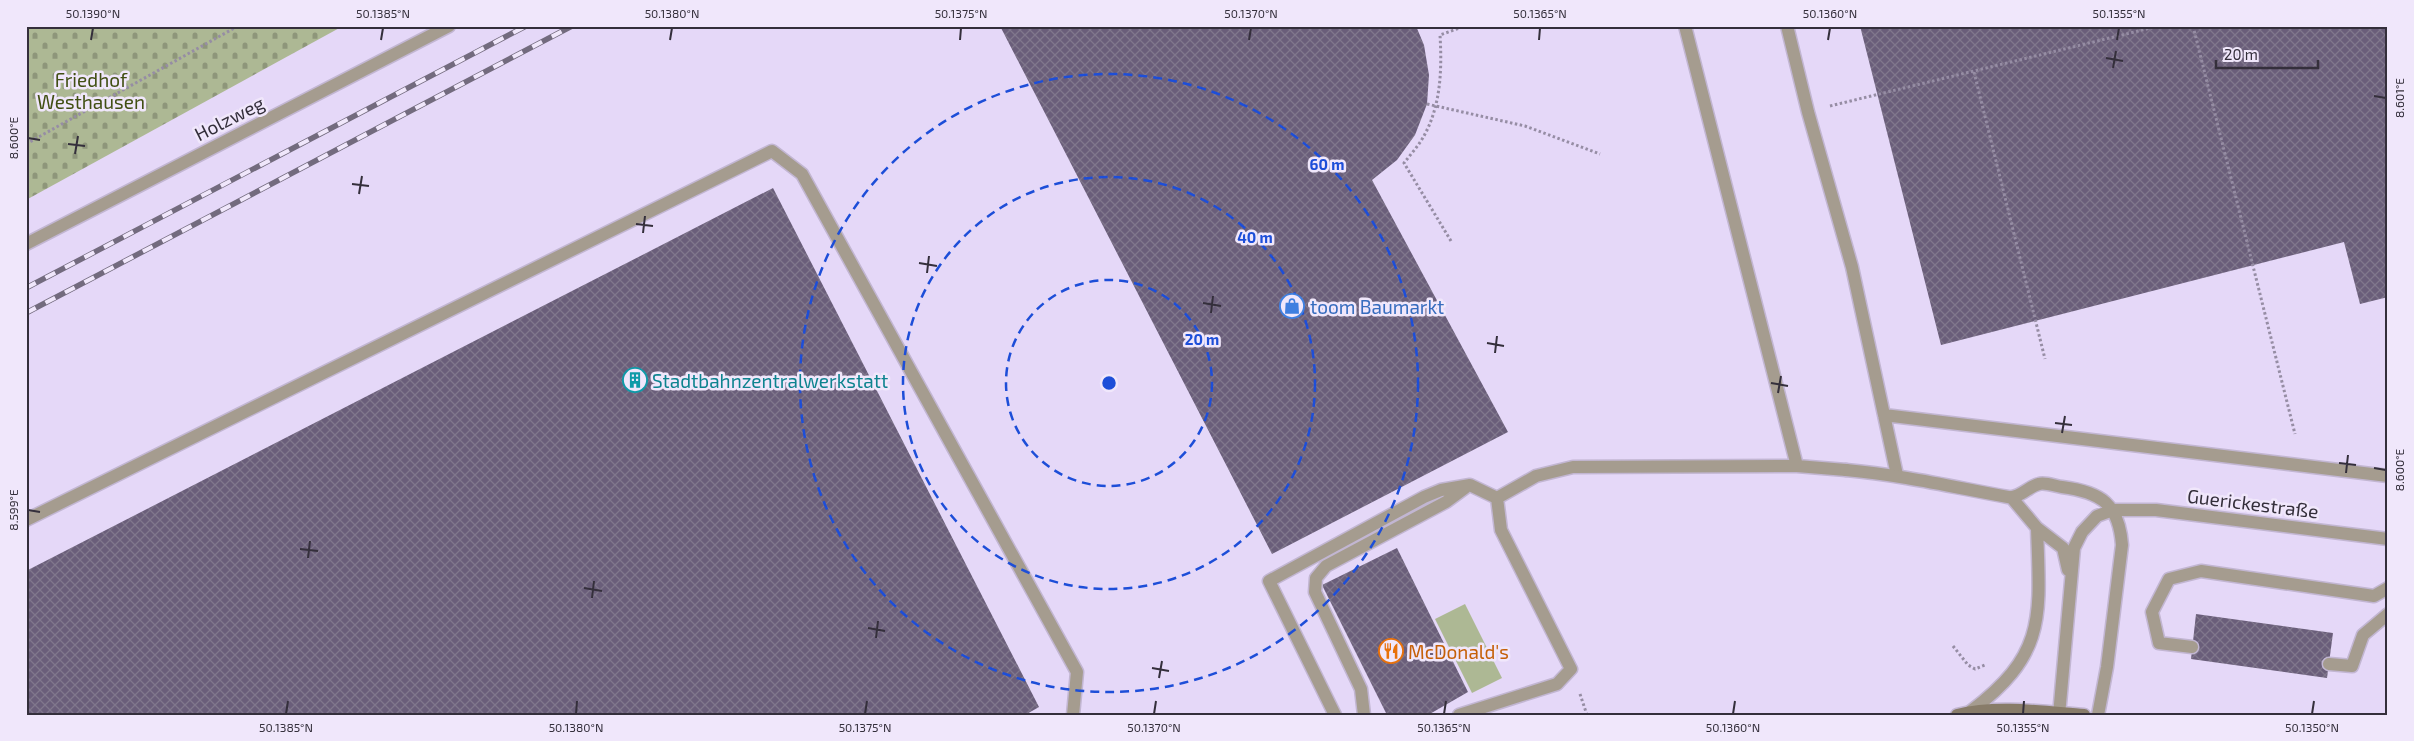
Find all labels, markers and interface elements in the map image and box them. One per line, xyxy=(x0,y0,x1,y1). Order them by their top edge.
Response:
text: 50.1390°N xyxy=(66,6,120,20)
text: 50.1385°N xyxy=(356,6,410,20)
text: 50.1380°N xyxy=(645,6,699,20)
text: 50.1375°N xyxy=(935,6,987,20)
text: 50.1370°N xyxy=(1224,6,1278,20)
text: 50.1365°N xyxy=(1513,6,1567,20)
text: 50.1360°N xyxy=(1803,6,1857,20)
text: 50.1355°N xyxy=(2092,6,2146,20)
scale bar xyxy=(2216,38,2319,70)
text: 20 m xyxy=(2224,45,2258,63)
park label: Friedhof Westhausen xyxy=(37,68,145,113)
text: 8.601°E xyxy=(2392,78,2406,118)
street label: Holzweg xyxy=(190,91,268,145)
text: 8.600°E xyxy=(6,117,20,159)
text: 60 m xyxy=(1310,155,1344,173)
text: 40 m xyxy=(1237,228,1273,246)
shop icon: toom Baumarkt xyxy=(1279,293,1305,319)
place label: toom Baumarkt xyxy=(1310,295,1444,318)
text: 20 m xyxy=(1185,330,1219,348)
building icon: Stadtbahnzentralwerkstatt xyxy=(622,367,648,393)
place label: Stadtbahnzentralwerkstatt xyxy=(652,369,888,392)
centre of rings xyxy=(1100,374,1118,392)
text: 8.600°E xyxy=(2392,449,2406,491)
street label: Guerickestraße xyxy=(2186,484,2320,522)
text: 8.599°E xyxy=(6,489,20,531)
restaurant icon: McDonald's xyxy=(1378,638,1404,664)
place label: McDonald's xyxy=(1408,640,1509,663)
text: 50.1385°N xyxy=(259,720,313,734)
text: 50.1380°N xyxy=(549,720,603,734)
text: 50.1375°N xyxy=(839,720,891,734)
text: 50.1370°N xyxy=(1127,720,1181,734)
text: 50.1365°N xyxy=(1417,720,1471,734)
text: 50.1360°N xyxy=(1706,720,1760,734)
text: 50.1355°N xyxy=(1996,720,2050,734)
text: 50.1350°N xyxy=(2285,720,2339,734)

